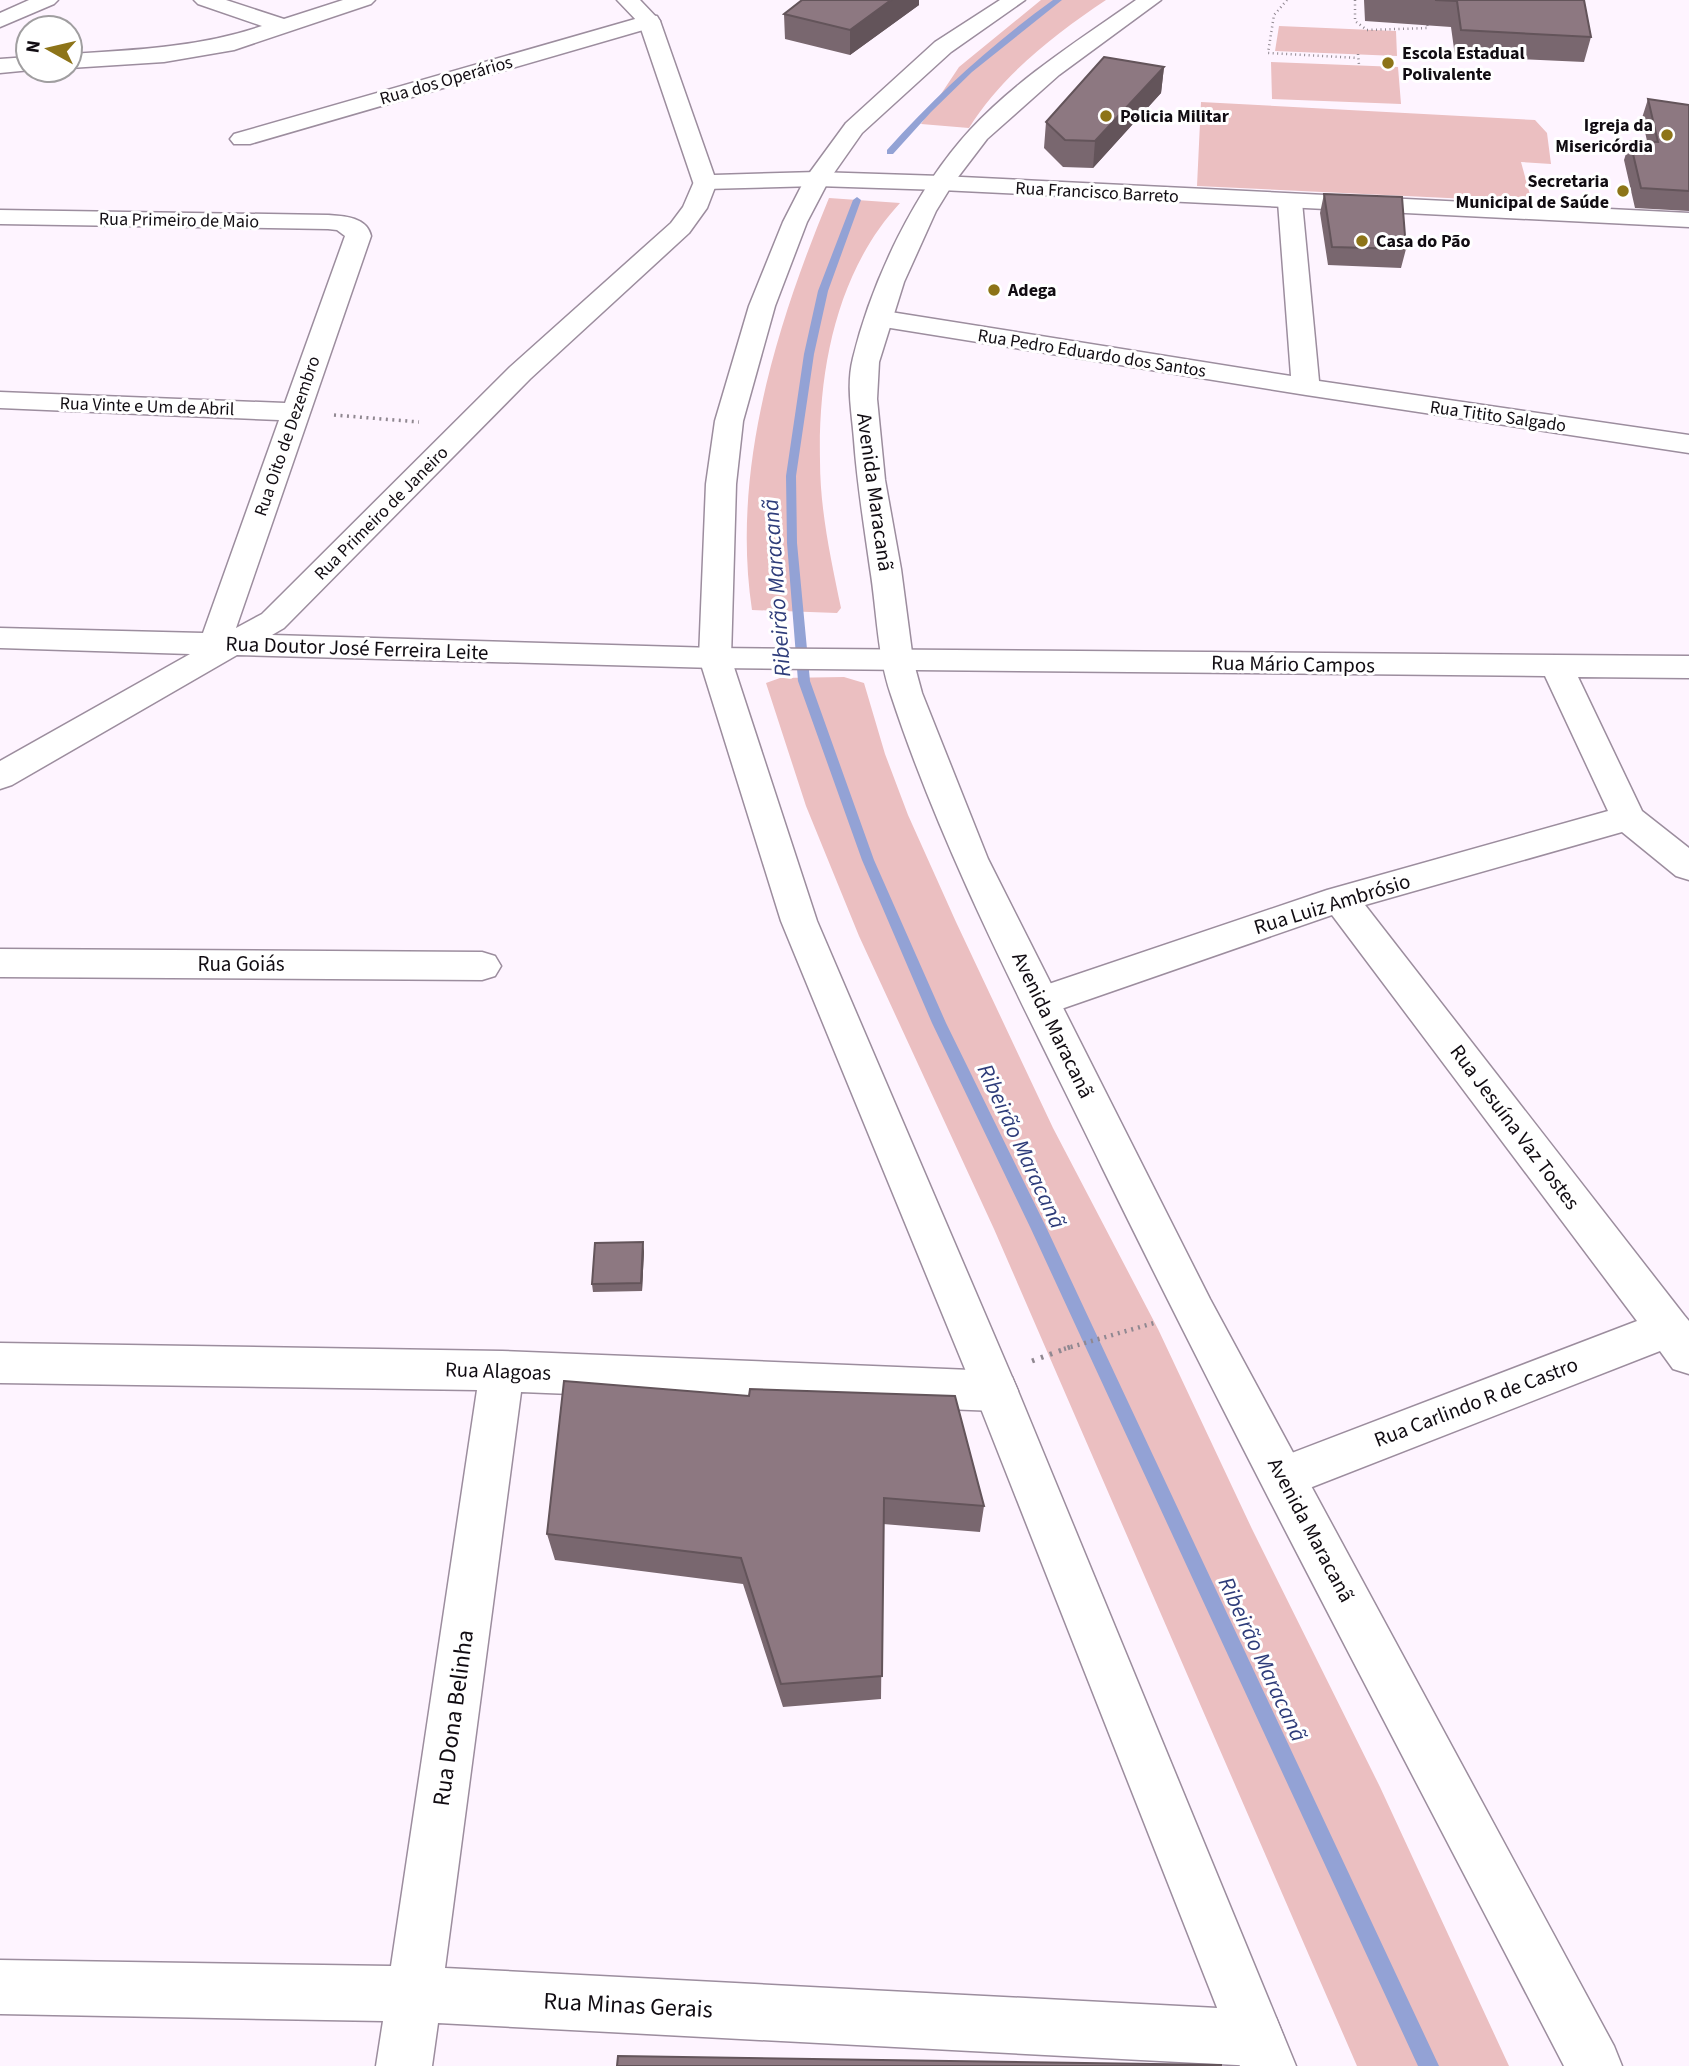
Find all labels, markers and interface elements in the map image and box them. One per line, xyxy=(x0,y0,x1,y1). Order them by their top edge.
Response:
north arrow xyxy=(14,14,84,84)
text: N xyxy=(19,39,48,55)
place label: Escola Estadual Polivalente xyxy=(1402,41,1525,87)
street label: Rua dos Operários xyxy=(377,50,516,111)
marker: Escola Estadual Polivalente xyxy=(1380,55,1396,71)
place label: Policia Militar xyxy=(1120,104,1230,129)
marker: Policia Militar xyxy=(1098,108,1114,124)
place label: Igreja da Misericórdia xyxy=(1555,113,1653,159)
marker: Igreja da Misericórdia xyxy=(1659,127,1675,143)
place label: Secretaria Municipal de Saúde xyxy=(1455,169,1609,215)
street label: Rua Francisco Barreto xyxy=(1015,176,1179,209)
marker: Secretaria Municipal de Saúde xyxy=(1615,183,1631,199)
street label: Rua Primeiro de Maio xyxy=(99,207,259,234)
place label: Casa do Pão xyxy=(1376,229,1471,254)
marker: Casa do Pão xyxy=(1354,233,1370,249)
place label: Adega xyxy=(1007,278,1057,303)
marker: Adega xyxy=(986,282,1002,298)
street label: Rua Pedro Eduardo dos Santos xyxy=(976,323,1208,384)
street label: Rua Oito de Dezembro xyxy=(248,353,327,520)
street label: Rua Vinte e Um de Abril xyxy=(59,391,235,422)
street label: Rua Titito Salgado xyxy=(1428,395,1568,438)
street label: Avenida Maracanã xyxy=(849,411,901,573)
street label: Rua Primeiro de Janeiro xyxy=(309,441,454,586)
water label: Ribeirão Maracanã xyxy=(754,497,799,678)
street label: Rua Doutor José Ferreira Leite xyxy=(225,628,489,668)
street label: Rua Mário Campos xyxy=(1211,648,1375,680)
street label: Rua Luiz Ambrósio xyxy=(1250,866,1414,942)
street label: Avenida Maracanã xyxy=(1005,947,1101,1103)
street label: Rua Goiás xyxy=(197,949,285,979)
street label: Rua Jesuína Vaz Tostes xyxy=(1443,1038,1587,1216)
water label: Ribeirão Maracanã xyxy=(969,1058,1074,1235)
street label: Rua Carlindo R de Castro xyxy=(1370,1349,1582,1455)
street label: Rua Alagoas xyxy=(444,1354,552,1388)
street label: Avenida Maracanã xyxy=(1260,1452,1362,1608)
water label: Ribeirão Maracanã xyxy=(1210,1571,1315,1748)
street label: Rua Dona Belinha xyxy=(424,1628,483,1809)
street label: Rua Minas Gerais xyxy=(542,1984,714,2027)

